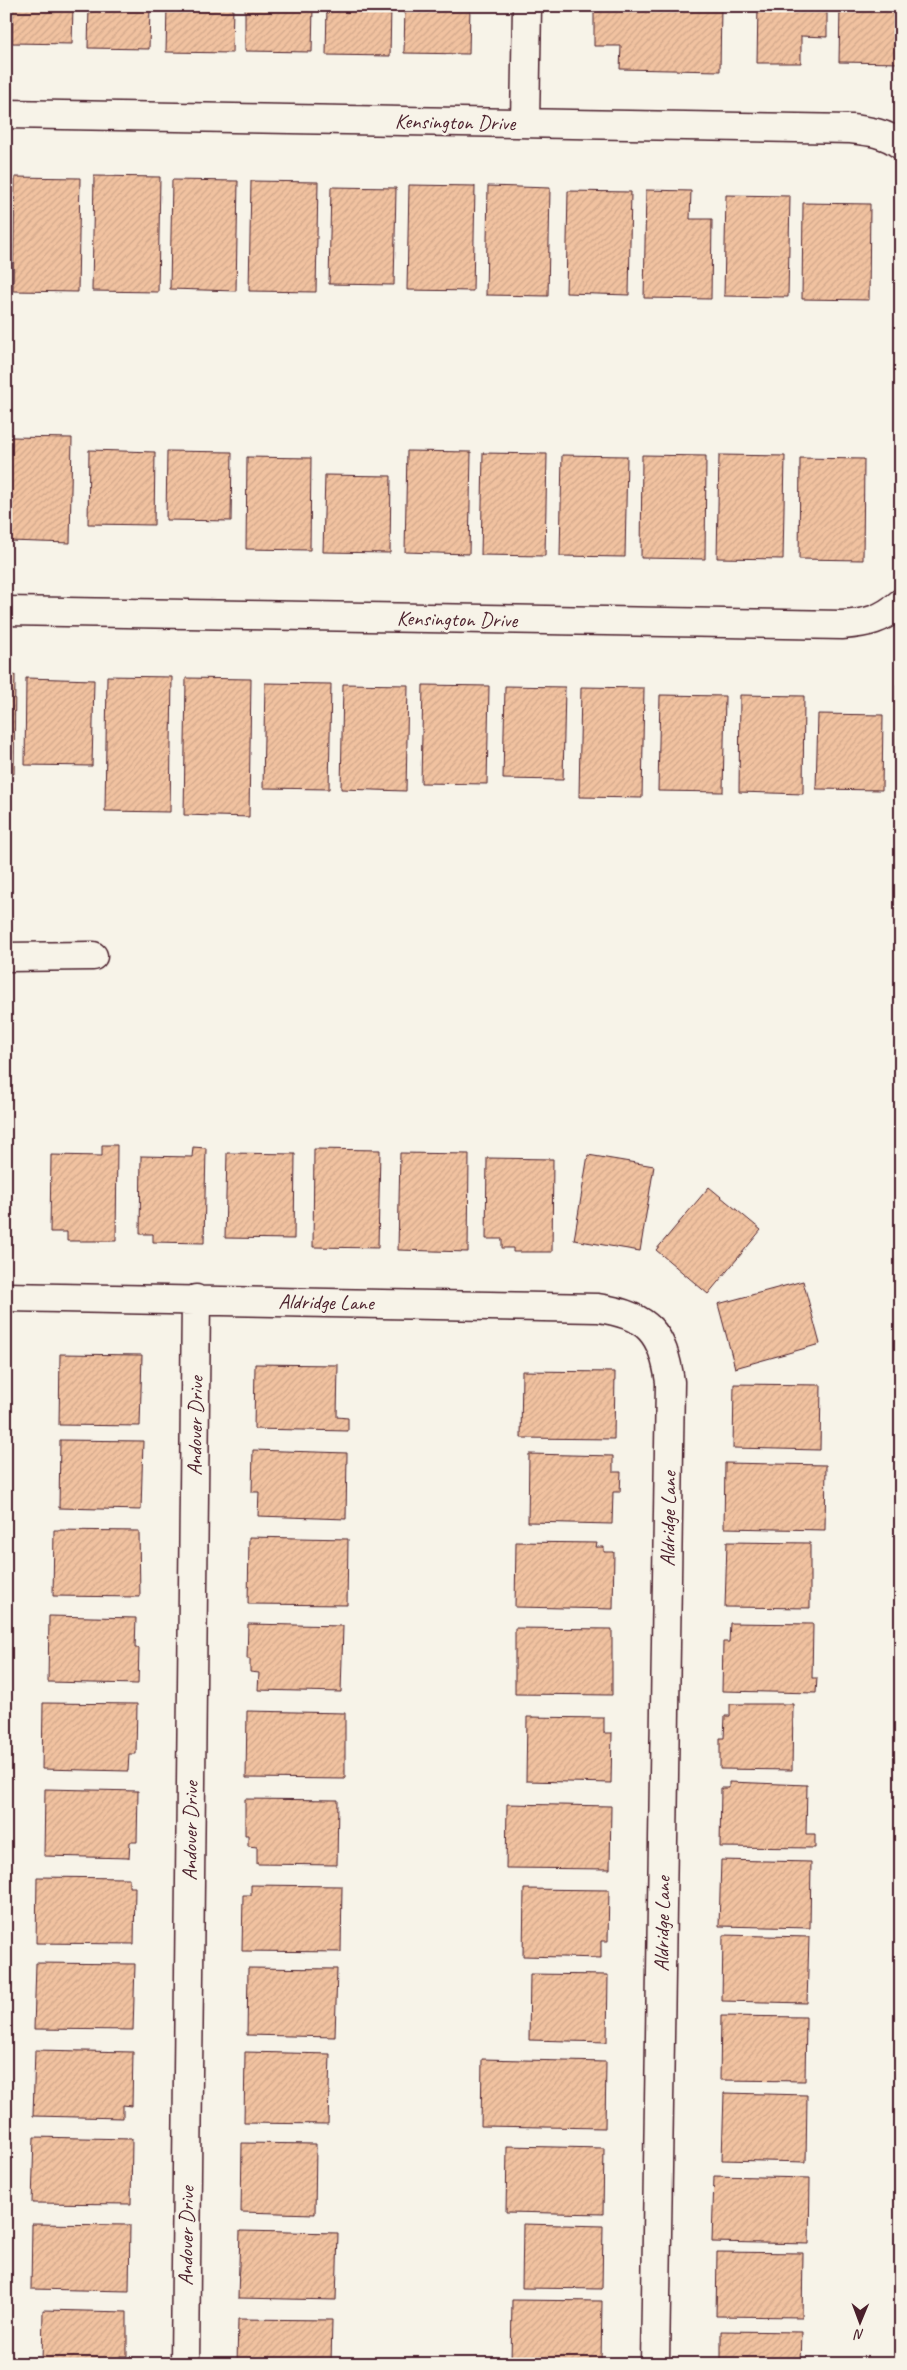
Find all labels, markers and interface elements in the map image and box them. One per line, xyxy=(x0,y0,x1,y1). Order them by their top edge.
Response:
street label: Kensington Drive xyxy=(395,108,517,136)
street label: Kensington Drive xyxy=(397,605,519,633)
street label: Aldridge Lane xyxy=(278,1288,376,1316)
street label: Andover Drive xyxy=(181,1374,209,1476)
street label: Aldridge Lane xyxy=(654,1469,682,1567)
street label: Andover Drive xyxy=(176,1779,204,1881)
street label: Aldridge Lane xyxy=(648,1874,676,1972)
street label: Andover Drive xyxy=(172,2184,200,2286)
north arrow xyxy=(834,2298,884,2348)
text: N xyxy=(853,2326,864,2343)

